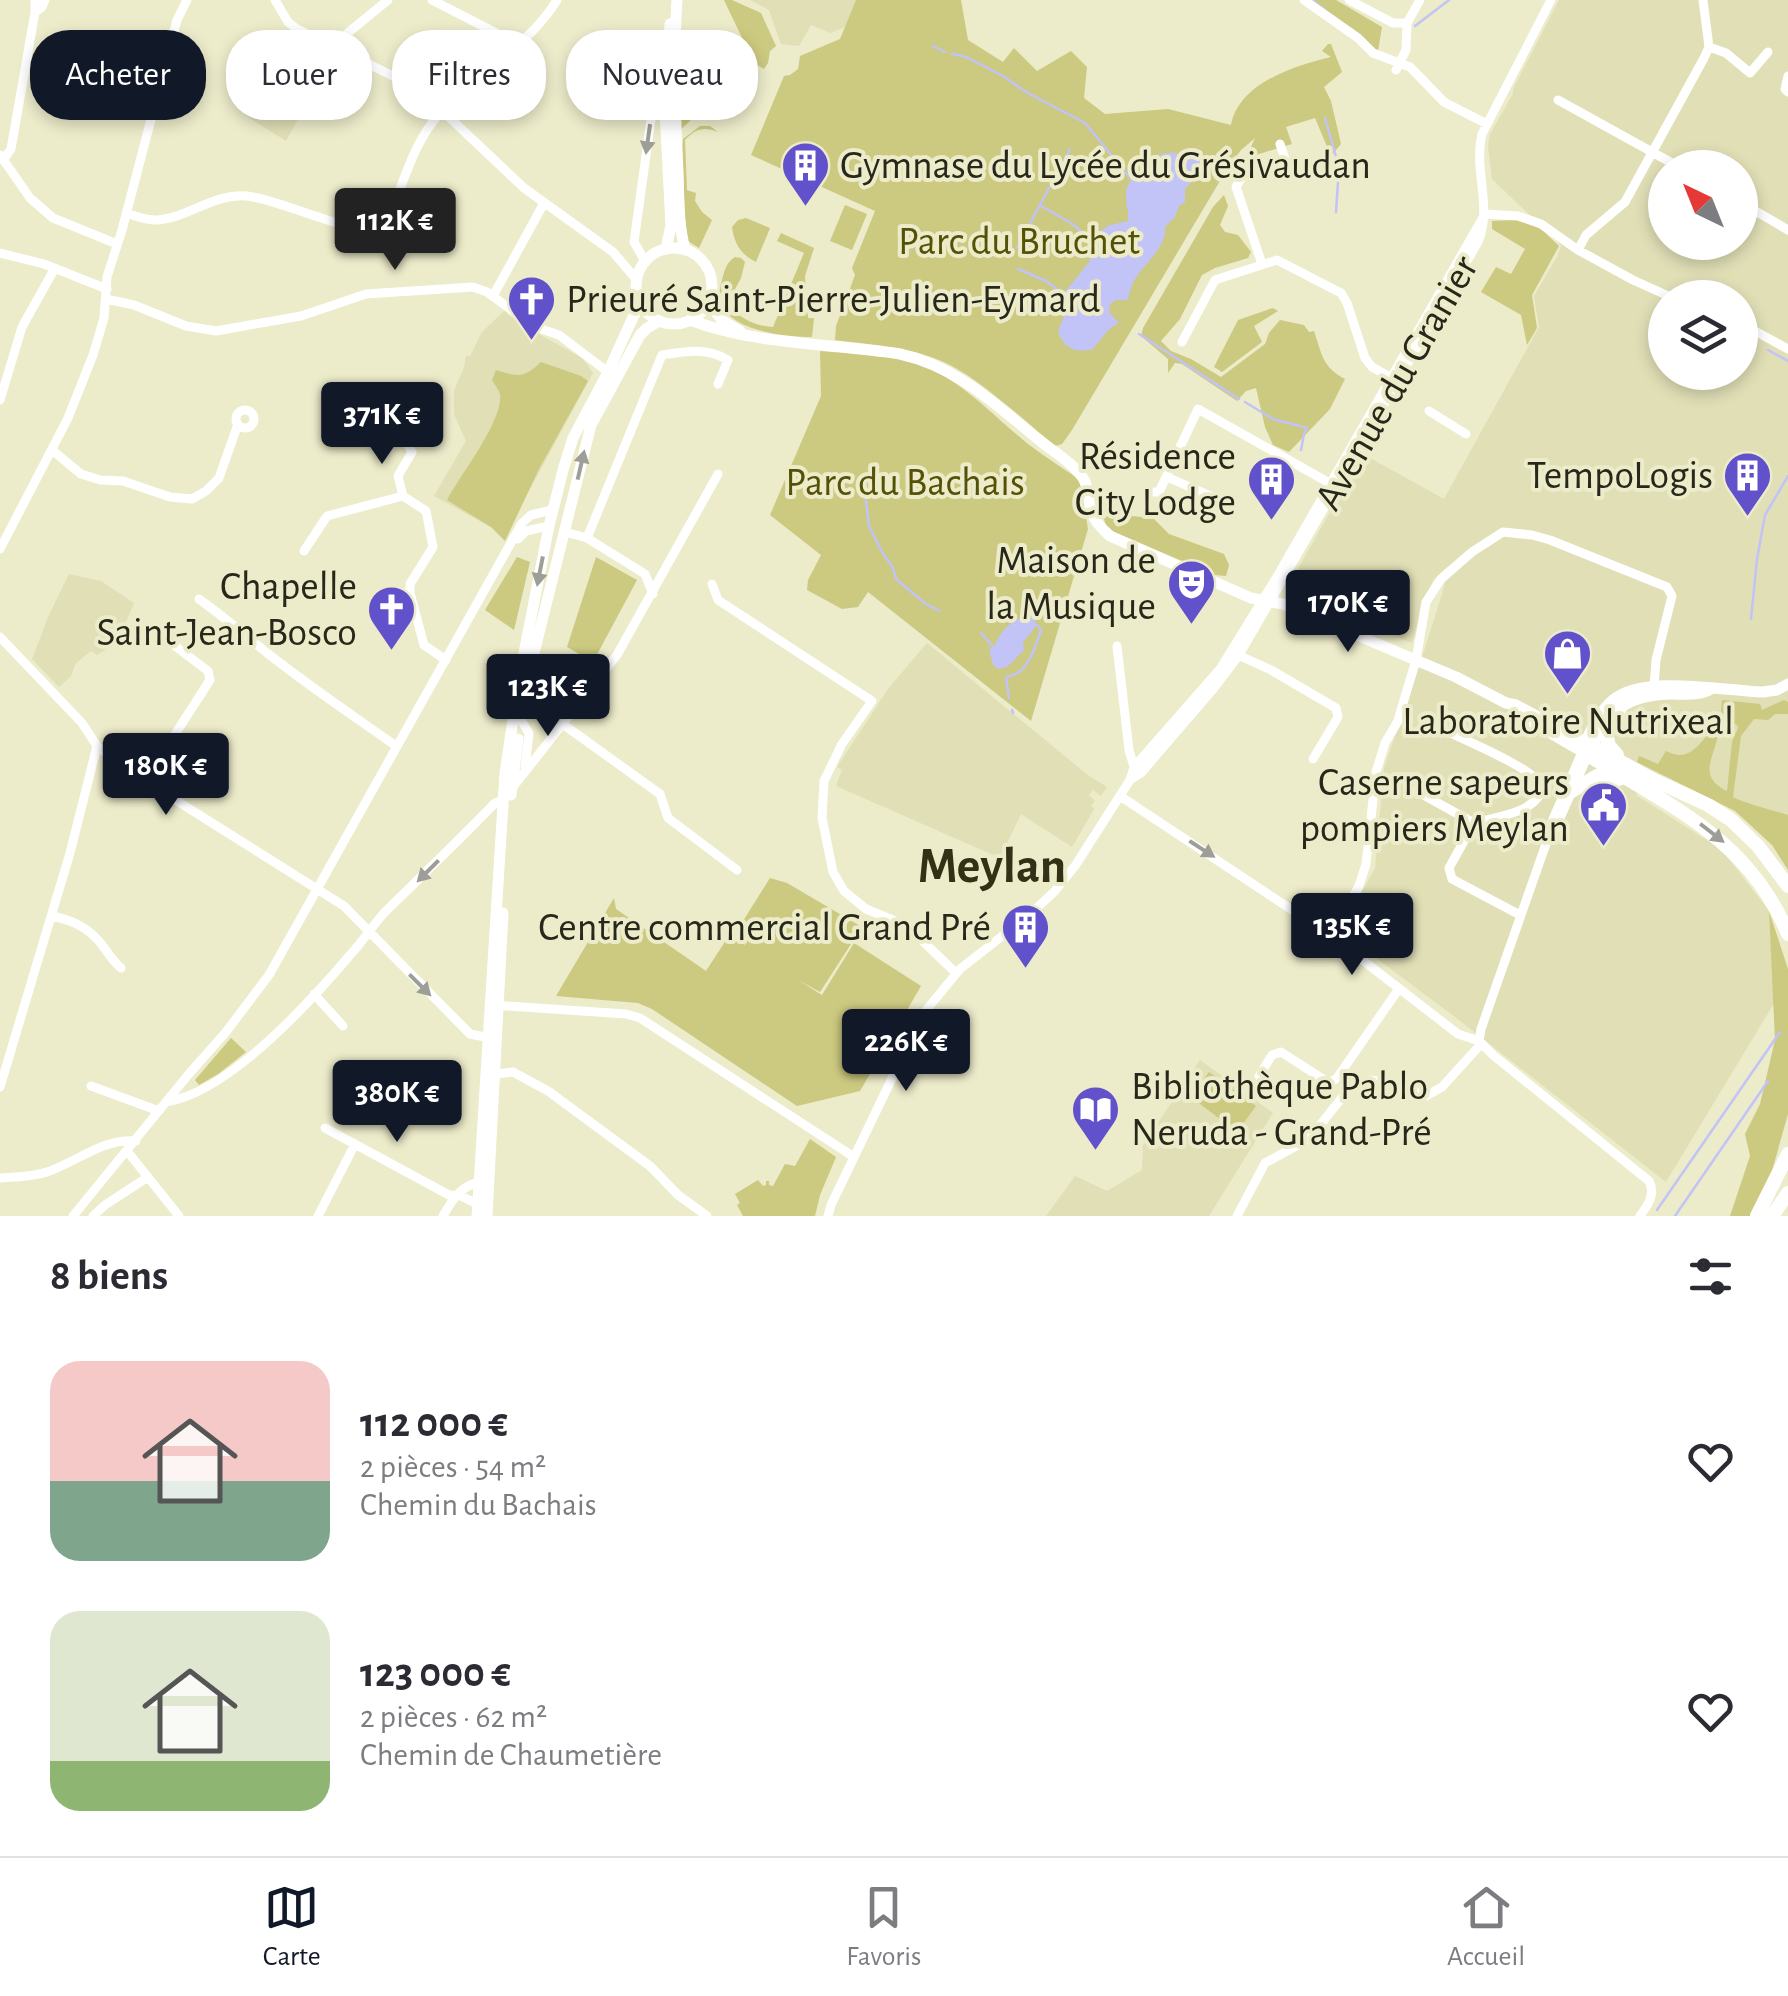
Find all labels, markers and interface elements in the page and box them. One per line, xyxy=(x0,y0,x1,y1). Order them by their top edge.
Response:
chip: Acheter xyxy=(30,30,206,120)
chip: Louer xyxy=(226,30,372,120)
chip: Filtres xyxy=(392,30,546,120)
chip: Nouveau xyxy=(566,30,758,120)
one-way arrow xyxy=(640,124,656,156)
building icon: Gymnase du Lycée du Grésivaudan xyxy=(779,140,831,208)
place label: Gymnase du Lycée du Grésivaudan xyxy=(840,146,1371,186)
north arrow xyxy=(1648,150,1758,260)
map controls xyxy=(1648,150,1758,390)
pin: 112K € xyxy=(314,188,476,273)
text: 112K € xyxy=(357,204,433,236)
park label: Parc du Bruchet xyxy=(898,222,1140,262)
street label: Avenue du Granier xyxy=(1308,249,1486,517)
church icon: Prieuré Saint-Pierre-Julien-Eymard xyxy=(505,274,557,342)
place label: Prieuré Saint-Pierre-Julien-Eymard xyxy=(566,280,1101,320)
button: layers xyxy=(1648,280,1758,390)
pin: 371K € xyxy=(301,382,463,467)
text: 371K € xyxy=(343,398,421,430)
place label: Résidence City Lodge xyxy=(1075,437,1236,523)
one-way arrow xyxy=(574,449,589,480)
building icon: TempoLogis xyxy=(1722,450,1774,518)
building icon: Résidence City Lodge xyxy=(1245,454,1297,522)
place label: TempoLogis xyxy=(1527,456,1713,496)
park label: Parc du Bachais xyxy=(785,463,1025,503)
place label: Maison de la Musique xyxy=(986,541,1156,627)
one-way arrow xyxy=(532,556,547,587)
theatre icon: Maison de la Musique xyxy=(1165,558,1217,626)
place label: Chapelle Saint-Jean-Bosco xyxy=(96,567,357,653)
pin: 170K € xyxy=(1267,570,1429,655)
church icon: Chapelle Saint-Jean-Bosco xyxy=(366,584,418,652)
text: 170K € xyxy=(1308,586,1388,618)
shop icon: Laboratoire Nutrixeal xyxy=(1542,628,1594,696)
pin: 123K € xyxy=(467,654,629,739)
text: 123K € xyxy=(509,670,587,702)
place label: Laboratoire Nutrixeal xyxy=(1402,702,1734,742)
pin: 180K € xyxy=(85,733,247,818)
text: 180K € xyxy=(125,749,207,781)
place label: Caserne sapeurs pompiers Meylan xyxy=(1300,763,1569,849)
public building icon: Caserne sapeurs pompiers Meylan xyxy=(1578,780,1630,848)
one-way arrow xyxy=(1699,823,1725,843)
one-way arrow xyxy=(1189,839,1216,857)
district label: Meylan xyxy=(918,842,1066,892)
one-way arrow xyxy=(417,858,441,882)
pin: 135K € xyxy=(1271,893,1433,978)
building icon: Centre commercial Grand Pré xyxy=(1000,902,1052,970)
place label: Centre commercial Grand Pré xyxy=(538,908,991,948)
text: 135K € xyxy=(1313,909,1391,941)
one-way arrow xyxy=(407,973,431,996)
pin: 226K € xyxy=(825,1009,987,1094)
text: 226K € xyxy=(864,1025,948,1057)
pin: 380K € xyxy=(316,1060,478,1145)
place label: Bibliothèque Pablo Neruda - Grand-Pré xyxy=(1131,1067,1432,1153)
text: 380K € xyxy=(355,1076,439,1108)
library icon: Bibliothèque Pablo Neruda - Grand-Pré xyxy=(1070,1084,1122,1152)
icon: filters xyxy=(1683,1249,1738,1304)
text: 8 biens xyxy=(50,1255,168,1297)
icon: home xyxy=(130,1401,250,1521)
text: 112 000 € xyxy=(360,1402,508,1444)
icon: heart xyxy=(1683,1434,1738,1489)
text: 2 pièces · 54 m² xyxy=(360,1451,546,1483)
text: Chemin du Bachais xyxy=(360,1489,597,1521)
icon: home xyxy=(130,1651,250,1771)
text: 123 000 € xyxy=(360,1652,511,1694)
icon: heart xyxy=(1683,1684,1738,1739)
text: 2 pièces · 62 m² xyxy=(360,1701,547,1733)
text: Chemin de Chaumetière xyxy=(360,1739,662,1771)
tab: Carte xyxy=(263,1880,321,1974)
tab: Favoris xyxy=(846,1880,921,1974)
tab: Accueil xyxy=(1447,1880,1525,1974)

